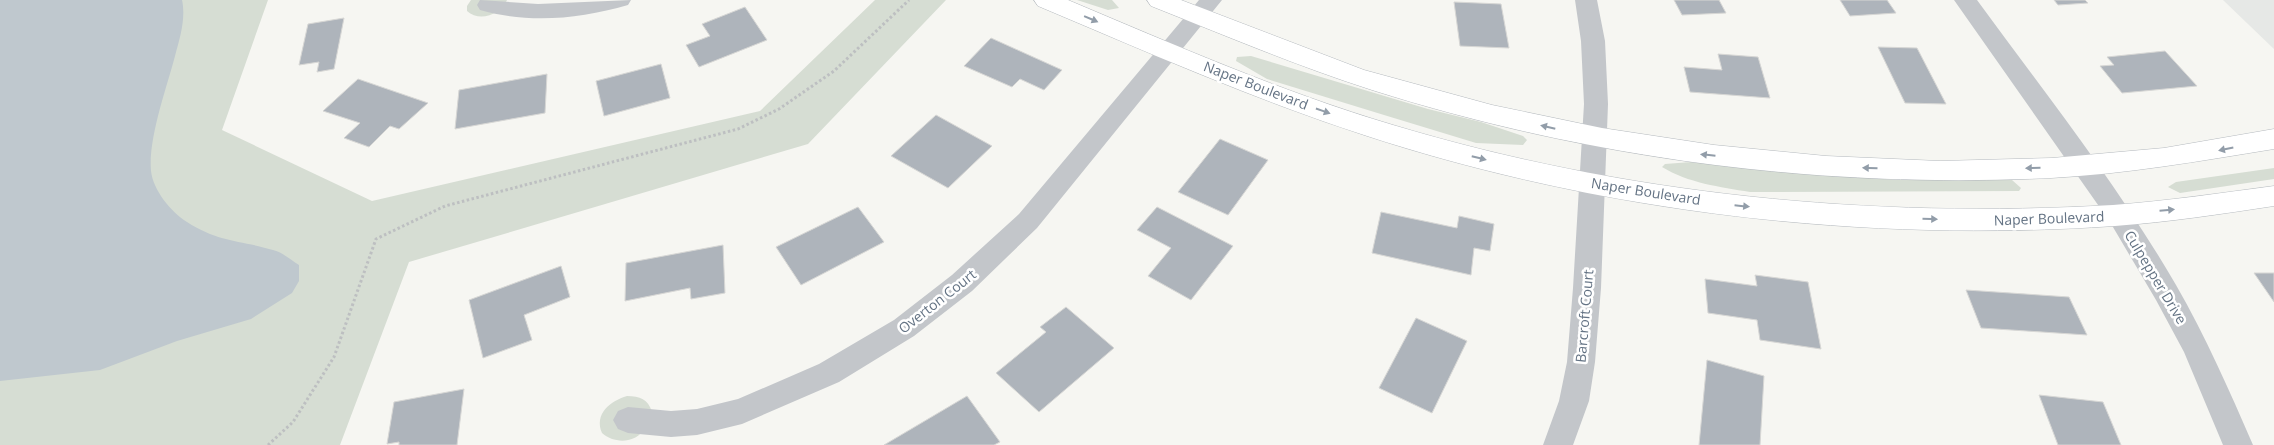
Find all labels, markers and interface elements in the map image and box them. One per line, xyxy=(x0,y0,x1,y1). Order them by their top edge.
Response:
one-way arrow xyxy=(1084,15,1098,23)
street label: Naper Boulevard xyxy=(1201,56,1311,114)
one-way arrow xyxy=(1316,108,1331,115)
one-way arrow xyxy=(1541,123,1556,131)
one-way arrow xyxy=(2219,145,2234,153)
one-way arrow xyxy=(1700,151,1716,159)
one-way arrow xyxy=(1471,154,1486,162)
one-way arrow xyxy=(1862,164,1878,172)
one-way arrow xyxy=(2024,164,2040,172)
street label: Naper Boulevard xyxy=(1590,173,1702,209)
one-way arrow xyxy=(1734,202,1750,210)
one-way arrow xyxy=(2159,206,2175,214)
street label: Naper Boulevard xyxy=(1993,207,2105,229)
one-way arrow xyxy=(1922,215,1938,223)
street label: Culpepper Drive xyxy=(2121,227,2192,327)
street label: Overton Court xyxy=(894,265,980,337)
street label: Barcroft Court xyxy=(1570,269,1598,363)

